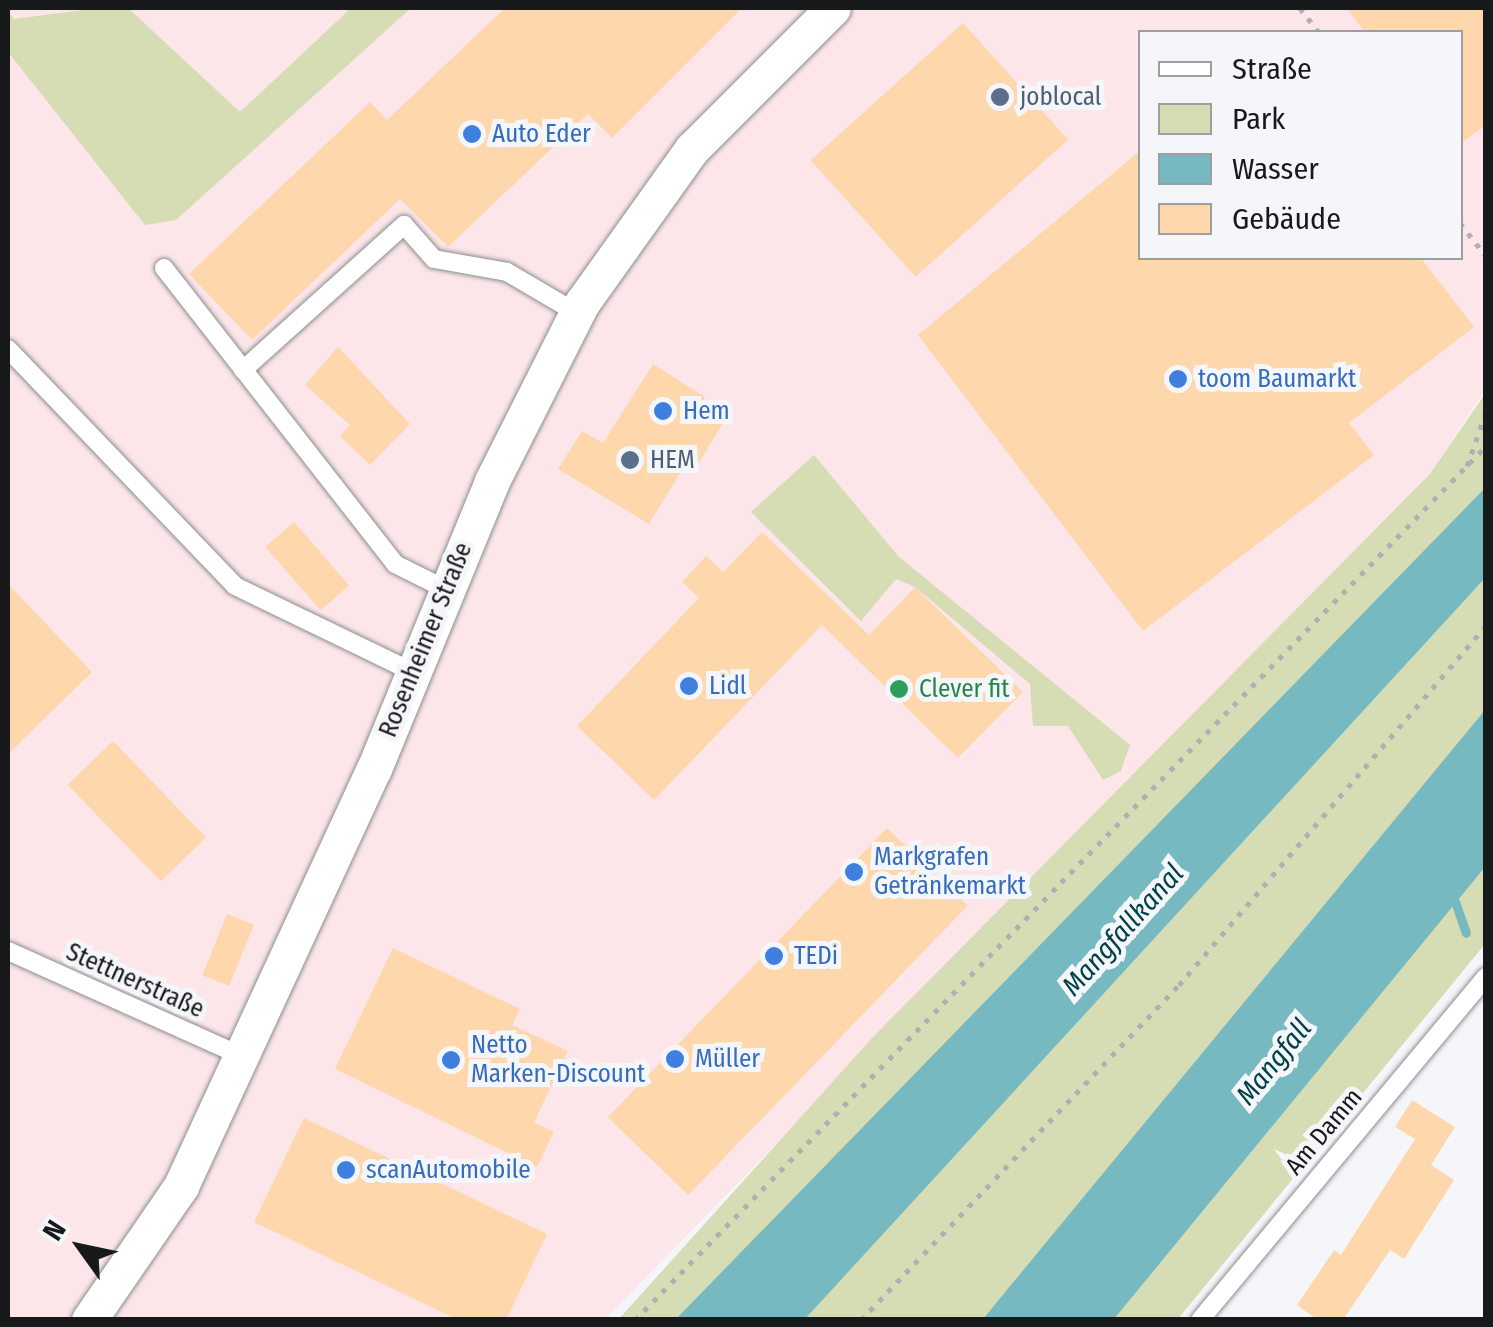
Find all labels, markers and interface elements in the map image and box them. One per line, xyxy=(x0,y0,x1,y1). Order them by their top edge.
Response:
legend xyxy=(1138,30,1463,260)
text: Straße xyxy=(1232,51,1312,87)
place label: joblocal xyxy=(1020,82,1101,112)
marker: joblocal xyxy=(989,86,1011,108)
text: Park xyxy=(1232,101,1285,137)
place label: Auto Eder xyxy=(492,119,591,149)
marker: Auto Eder xyxy=(461,123,483,145)
text: Wasser xyxy=(1232,151,1319,187)
text: Gebäude xyxy=(1232,201,1341,237)
place label: toom Baumarkt xyxy=(1198,364,1356,394)
marker: toom Baumarkt xyxy=(1167,368,1189,390)
place label: Hem xyxy=(683,396,730,426)
marker: Hem xyxy=(652,400,674,422)
place label: HEM xyxy=(650,445,695,475)
marker: HEM xyxy=(619,449,641,471)
street label: Rosenheimer Straße xyxy=(373,538,479,742)
place label: Lidl xyxy=(709,671,746,701)
place label: Clever fit xyxy=(919,674,1009,704)
marker: Lidl xyxy=(678,675,700,697)
marker: Clever fit xyxy=(888,678,910,700)
place label: Markgrafen Getränkemarkt xyxy=(874,843,1026,902)
water label: Mangfallkanal xyxy=(1055,857,1191,1003)
marker: Markgrafen Getränkemarkt xyxy=(843,861,865,883)
street label: Stettnerstraße xyxy=(61,937,209,1025)
place label: TEDi xyxy=(794,941,838,971)
marker: TEDi xyxy=(763,945,785,967)
water label: Mangfall xyxy=(1229,1012,1319,1112)
place label: Netto Marken-Discount xyxy=(471,1031,645,1090)
place label: Müller xyxy=(695,1044,760,1074)
marker: Müller xyxy=(664,1048,686,1070)
marker: Netto Marken-Discount xyxy=(440,1049,462,1071)
street label: Am Damm xyxy=(1279,1083,1369,1181)
place label: scanAutomobile xyxy=(366,1155,531,1185)
marker: scanAutomobile xyxy=(335,1159,357,1181)
north arrow xyxy=(30,1197,130,1297)
text: N xyxy=(36,1214,73,1246)

